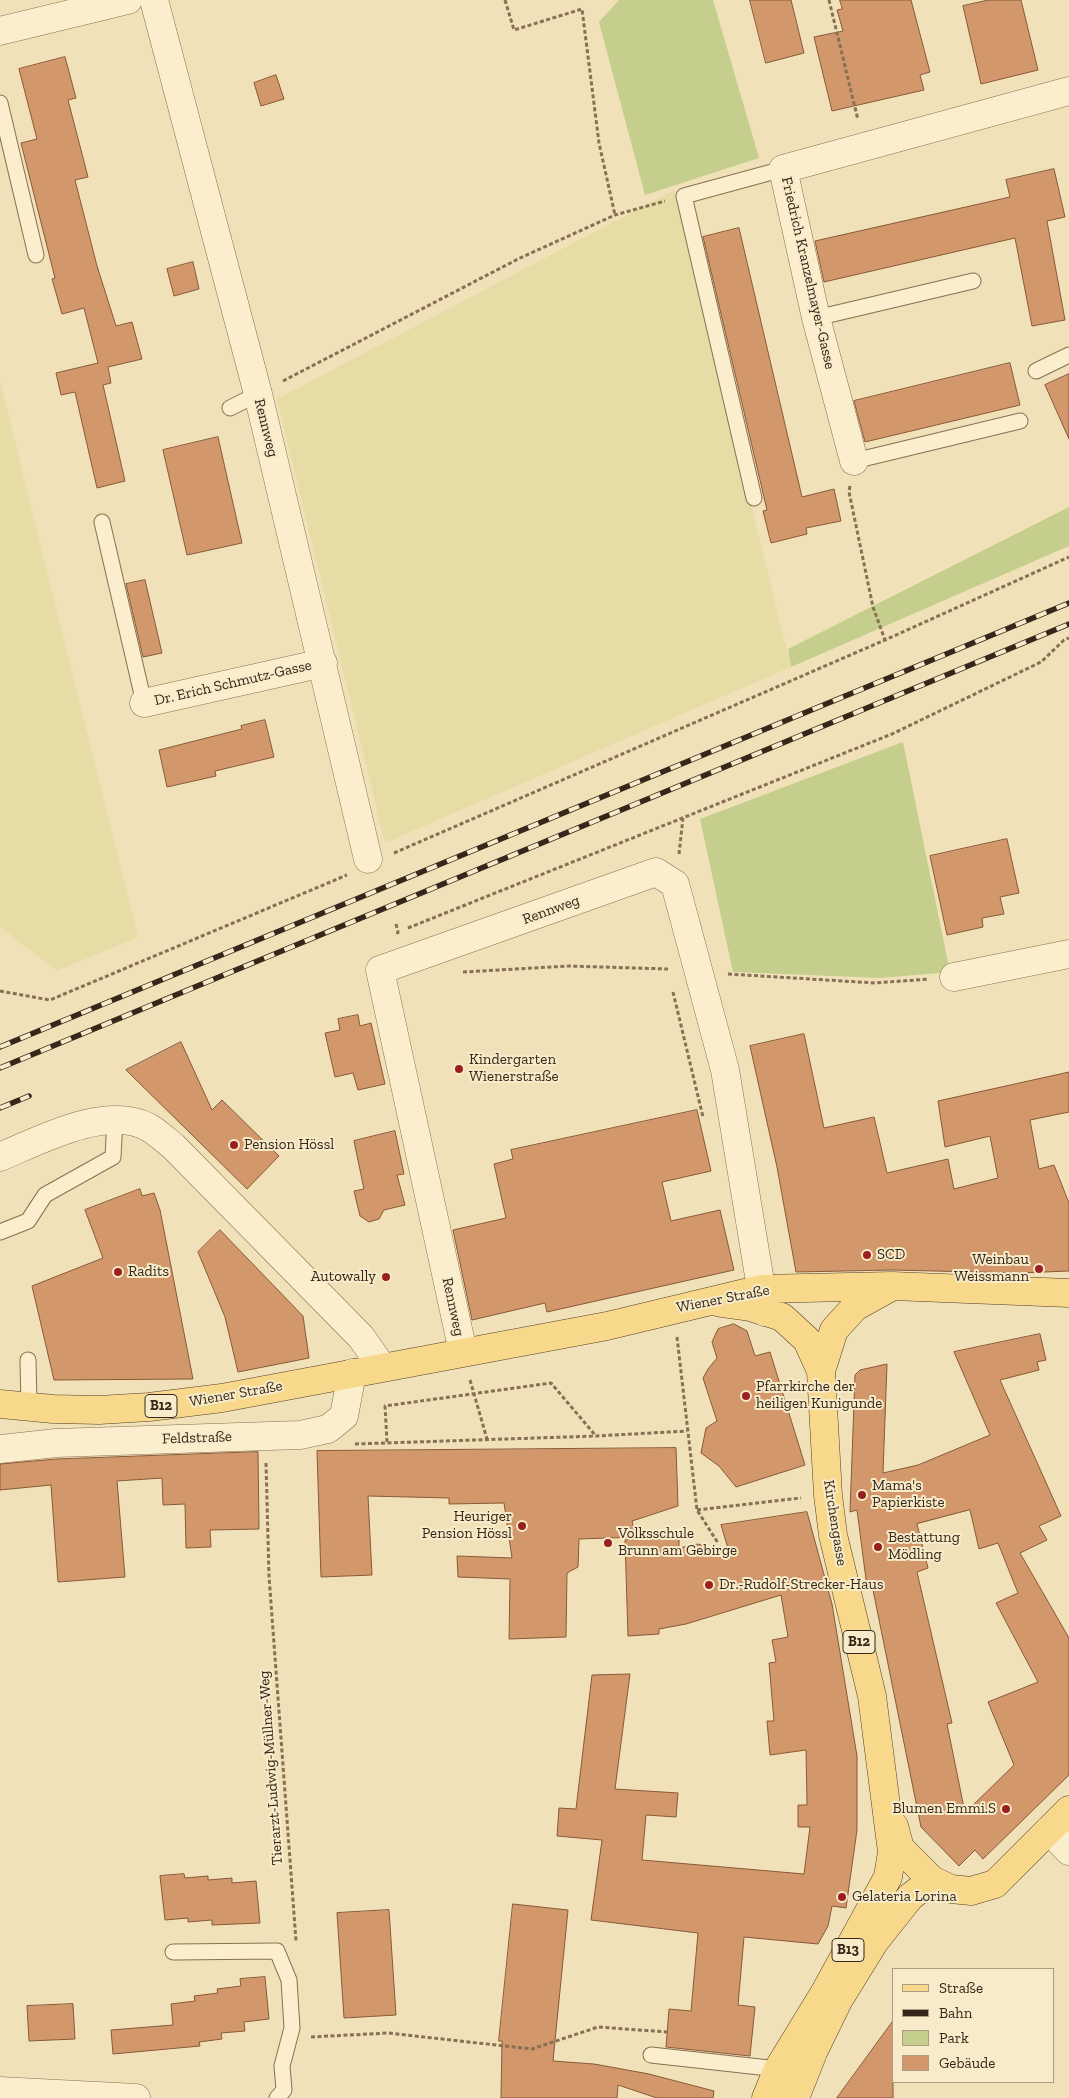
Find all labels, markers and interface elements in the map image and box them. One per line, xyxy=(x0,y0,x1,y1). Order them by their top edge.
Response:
street label: Friedrich Kranzelmayer-Gasse xyxy=(777,175,839,371)
street label: Rennweg xyxy=(250,397,282,459)
street label: Dr. Erich Schmutz-Gasse xyxy=(152,656,314,710)
street label: Rennweg xyxy=(520,891,582,929)
place label: Kindergarten Wienerstraße xyxy=(469,1051,558,1086)
marker: Kindergarten Wienerstraße xyxy=(453,1063,465,1075)
place label: Pension Hössl xyxy=(244,1136,334,1154)
marker: Pension Hössl xyxy=(228,1139,240,1151)
place label: SCD xyxy=(877,1246,905,1264)
marker: SCD xyxy=(861,1249,873,1261)
place label: Weinbau Weissmann xyxy=(954,1251,1029,1286)
place label: Radits xyxy=(128,1263,169,1281)
marker: Weinbau Weissmann xyxy=(1033,1263,1045,1275)
marker: Radits xyxy=(112,1266,124,1278)
place label: Autowally xyxy=(311,1268,376,1286)
marker: Autowally xyxy=(380,1271,392,1283)
street label: Rennweg xyxy=(438,1276,468,1338)
street label: Wiener Straße xyxy=(675,1281,771,1317)
street label: Wiener Straße xyxy=(188,1377,284,1411)
place label: Pfarrkirche der heiligen Kunigunde xyxy=(756,1378,882,1413)
marker: Pfarrkirche der heiligen Kunigunde xyxy=(740,1390,752,1402)
road number: B12 xyxy=(145,1394,177,1418)
street label: Feldstraße xyxy=(162,1428,232,1448)
place label: Mama's Papierkiste xyxy=(872,1477,945,1512)
street label: Kirchengasse xyxy=(819,1479,851,1567)
marker: Mama's Papierkiste xyxy=(856,1489,868,1501)
place label: Heuriger Pension Hössl xyxy=(422,1508,512,1543)
marker: Heuriger Pension Hössl xyxy=(516,1520,528,1532)
place label: Volksschule Brunn am Gebirge xyxy=(618,1525,737,1560)
place label: Bestattung Mödling xyxy=(888,1529,960,1564)
marker: Volksschule Brunn am Gebirge xyxy=(602,1537,614,1549)
marker: Bestattung Mödling xyxy=(872,1541,884,1553)
place label: Dr.-Rudolf-Strecker-Haus xyxy=(719,1576,884,1594)
marker: Dr.-Rudolf-Strecker-Haus xyxy=(703,1579,715,1591)
road number: B12 xyxy=(843,1630,875,1654)
street label: Tierarzt-Ludwig-Müllner-Weg xyxy=(255,1670,287,1866)
place label: Blumen Emmi.S xyxy=(893,1800,996,1818)
marker: Blumen Emmi.S xyxy=(1000,1803,1012,1815)
place label: Gelateria Lorina xyxy=(852,1888,957,1906)
marker: Gelateria Lorina xyxy=(836,1891,848,1903)
road number: B13 xyxy=(832,1938,864,1962)
legend xyxy=(892,1968,1054,2083)
text: Straße xyxy=(939,1979,983,1997)
text: Bahn xyxy=(939,2004,972,2022)
text: Park xyxy=(939,2029,969,2047)
text: Gebäude xyxy=(939,2054,995,2072)

